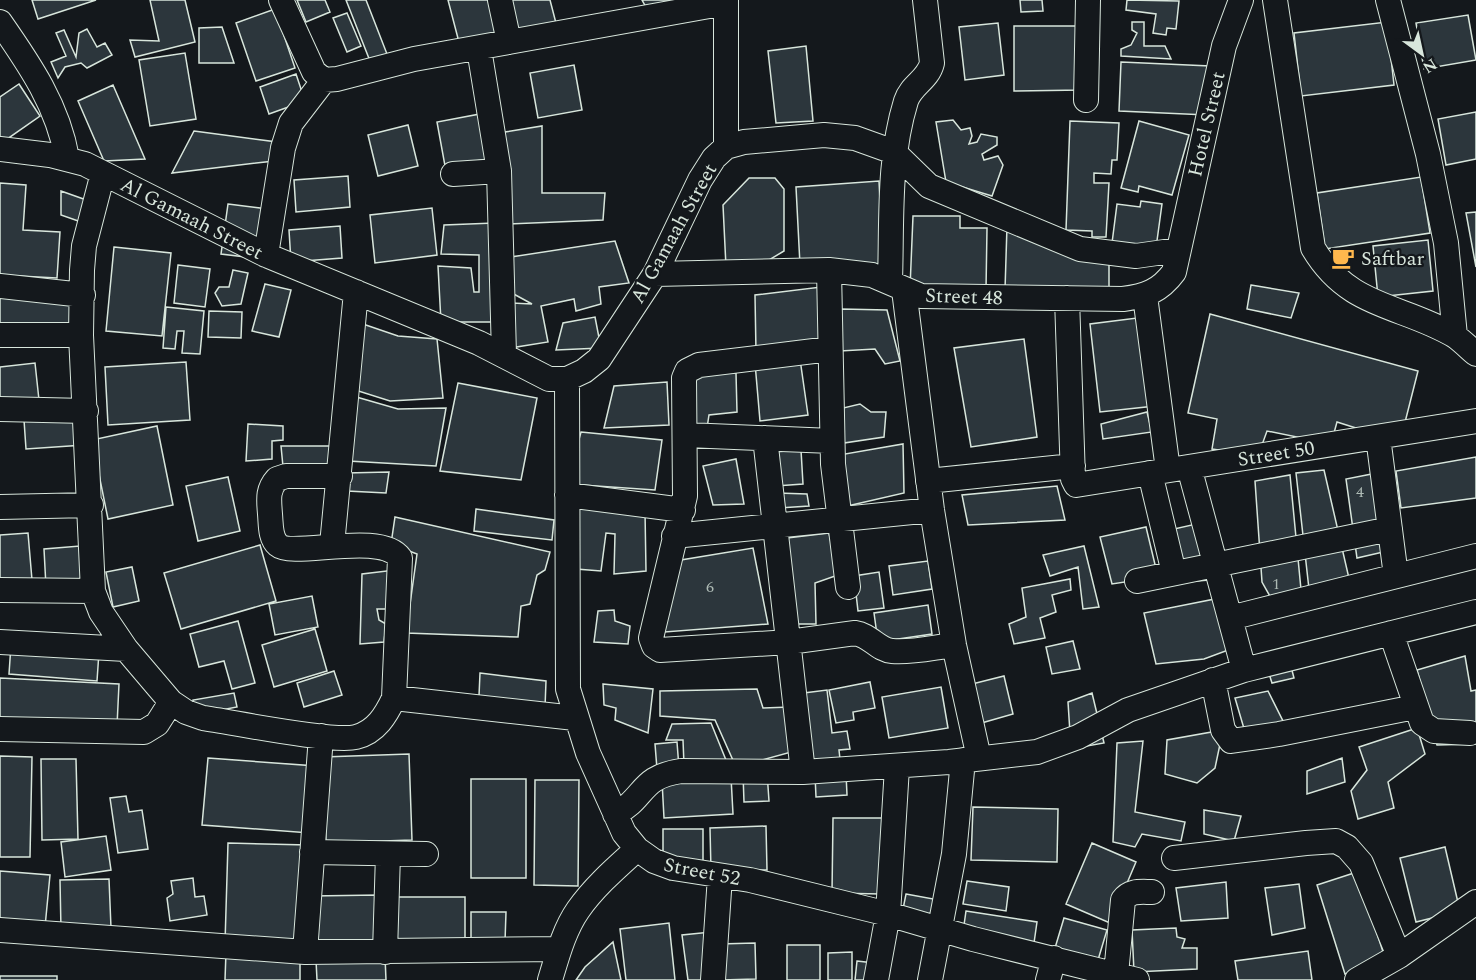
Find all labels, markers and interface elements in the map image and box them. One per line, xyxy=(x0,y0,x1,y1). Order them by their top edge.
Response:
north arrow xyxy=(1392,24,1452,84)
text: N xyxy=(1418,52,1442,79)
street label: Hotel Street xyxy=(1180,69,1234,180)
street label: Al Gamaah Street xyxy=(623,158,725,309)
street label: Al Gamaah Street xyxy=(115,170,268,268)
place label: Saftbar xyxy=(1361,244,1425,274)
cafe icon: Saftbar xyxy=(1330,245,1356,271)
street label: Street 48 xyxy=(925,281,1003,313)
street label: Street 50 xyxy=(1236,433,1317,475)
house number: 4 xyxy=(1356,480,1364,504)
house number: 1 xyxy=(1272,572,1280,596)
house number: 6 xyxy=(706,575,714,599)
street label: Street 52 xyxy=(661,850,743,894)

